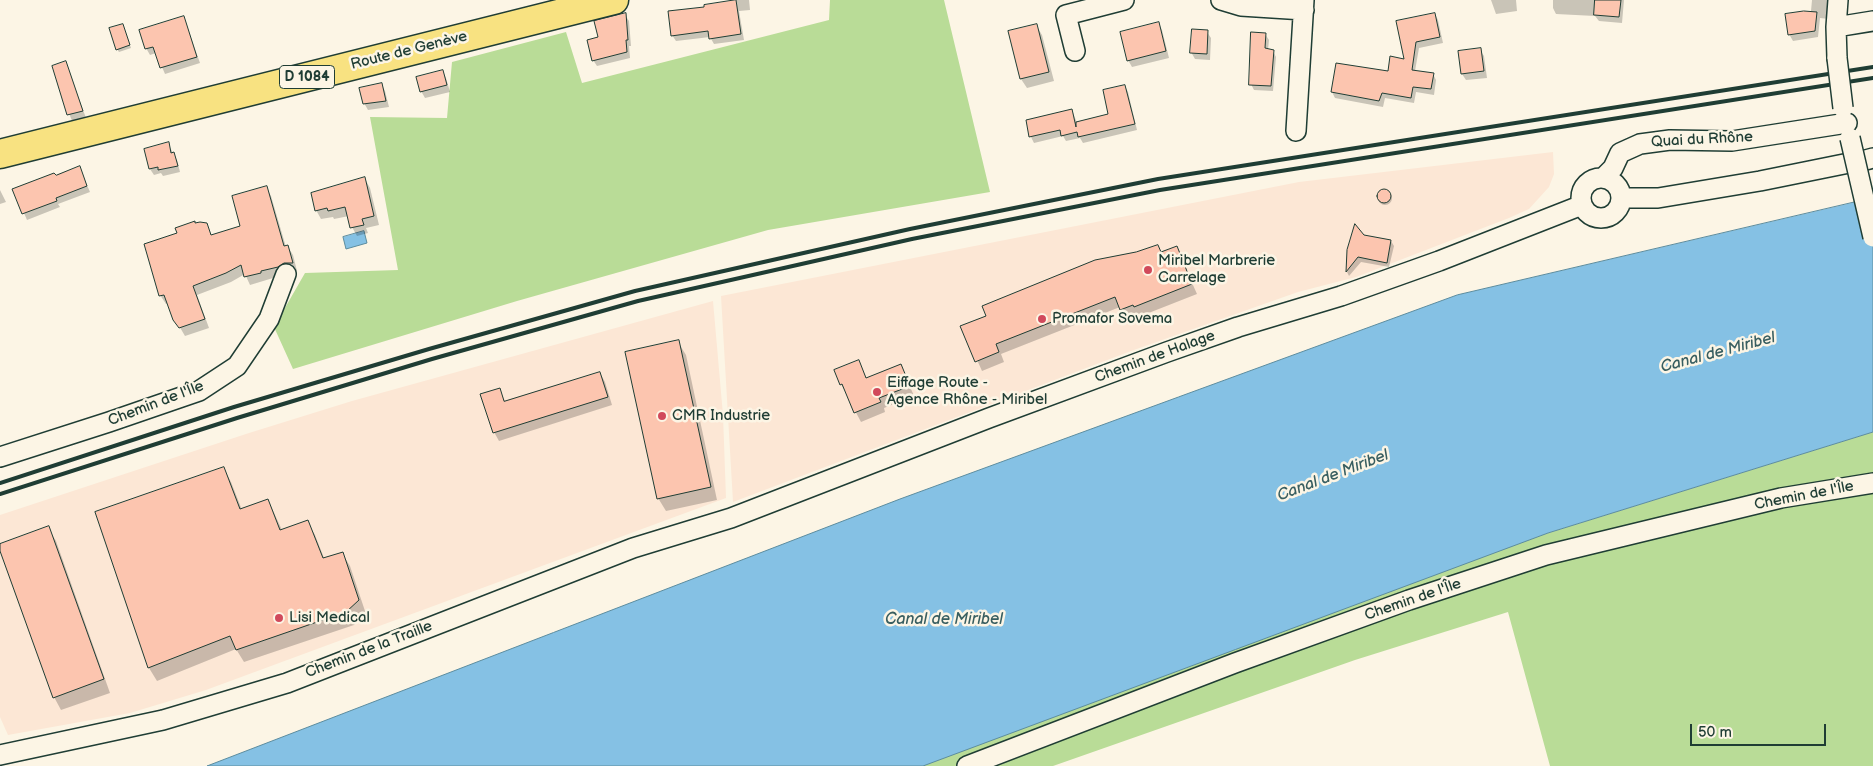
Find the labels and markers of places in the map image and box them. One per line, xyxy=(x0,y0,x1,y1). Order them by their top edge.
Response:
place label: Miribel Marbrerie Carrelage xyxy=(1158,252,1275,287)
marker: Miribel Marbrerie Carrelage xyxy=(1142,264,1154,276)
place label: Promafor Sovema xyxy=(1052,310,1172,328)
marker: Promafor Sovema xyxy=(1036,313,1048,325)
place label: Eiffage Route - Agence Rhône - Miribel xyxy=(887,374,1047,409)
marker: Eiffage Route - Agence Rhône - Miribel xyxy=(871,386,883,398)
place label: CMR Industrie xyxy=(672,407,770,425)
marker: CMR Industrie xyxy=(656,410,668,422)
place label: Lisi Medical xyxy=(289,609,370,627)
marker: Lisi Medical xyxy=(273,612,285,624)

